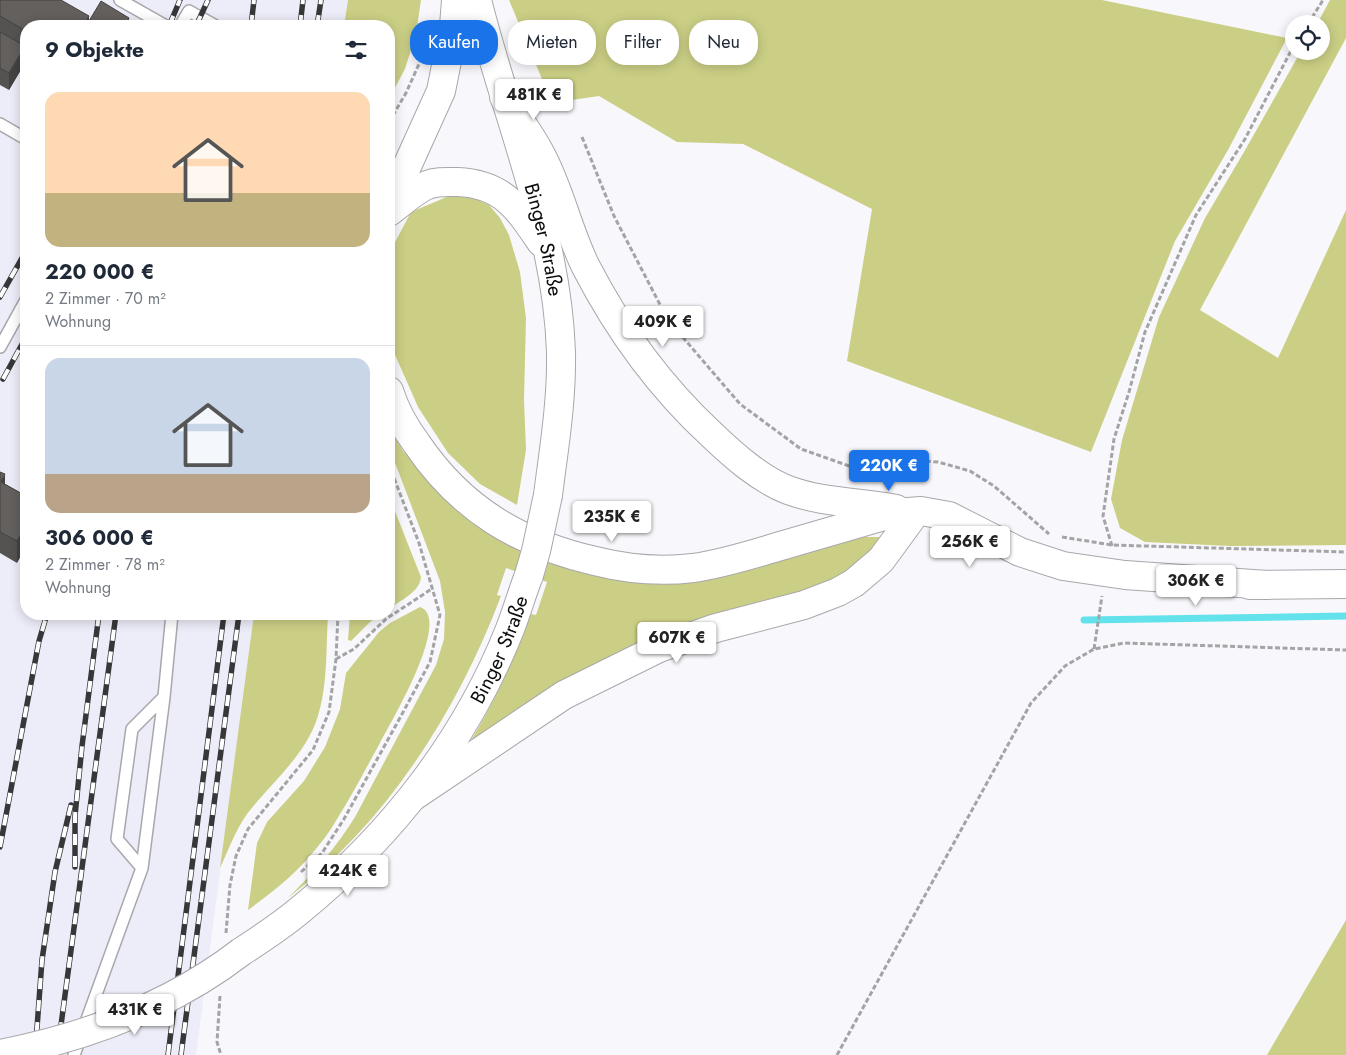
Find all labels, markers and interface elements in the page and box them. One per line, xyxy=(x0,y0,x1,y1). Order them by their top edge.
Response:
map controls xyxy=(1285,15,1330,60)
button: locate xyxy=(1285,15,1330,60)
chip: Kaufen xyxy=(410,20,498,65)
chip: Mieten xyxy=(508,20,596,65)
chip: Filter xyxy=(606,20,679,65)
chip: Neu xyxy=(689,20,758,65)
text: 9 Objekte xyxy=(45,35,144,65)
icon: filters xyxy=(342,36,370,64)
pin: 481K € xyxy=(493,78,575,121)
text: 481K € xyxy=(506,83,562,106)
icon: home xyxy=(163,125,253,215)
street label: Binger Straße xyxy=(517,180,570,298)
text: 220 000 € xyxy=(45,257,155,287)
text: 2 Zimmer · 70 m² xyxy=(45,287,166,310)
pin: 409K € xyxy=(622,306,704,348)
text: Wohnung xyxy=(45,310,111,333)
text: 409K € xyxy=(634,310,692,333)
icon: home xyxy=(163,390,253,480)
pin: 220K € xyxy=(848,450,930,492)
text: 220K € xyxy=(860,454,918,477)
pin: 235K € xyxy=(571,500,653,543)
text: 235K € xyxy=(583,505,641,528)
text: 306 000 € xyxy=(45,523,154,553)
pin: 256K € xyxy=(929,526,1011,568)
text: 256K € xyxy=(941,530,999,553)
text: 2 Zimmer · 78 m² xyxy=(45,553,165,576)
pin: 306K € xyxy=(1155,564,1237,607)
text: 306K € xyxy=(1167,569,1225,592)
text: Wohnung xyxy=(45,576,111,599)
street label: Binger Straße xyxy=(463,592,536,709)
pin: 607K € xyxy=(636,622,718,664)
text: 607K € xyxy=(648,626,706,649)
pin: 424K € xyxy=(307,854,389,897)
text: 424K € xyxy=(318,859,378,882)
pin: 431K € xyxy=(94,994,176,1036)
text: 431K € xyxy=(107,998,163,1021)

